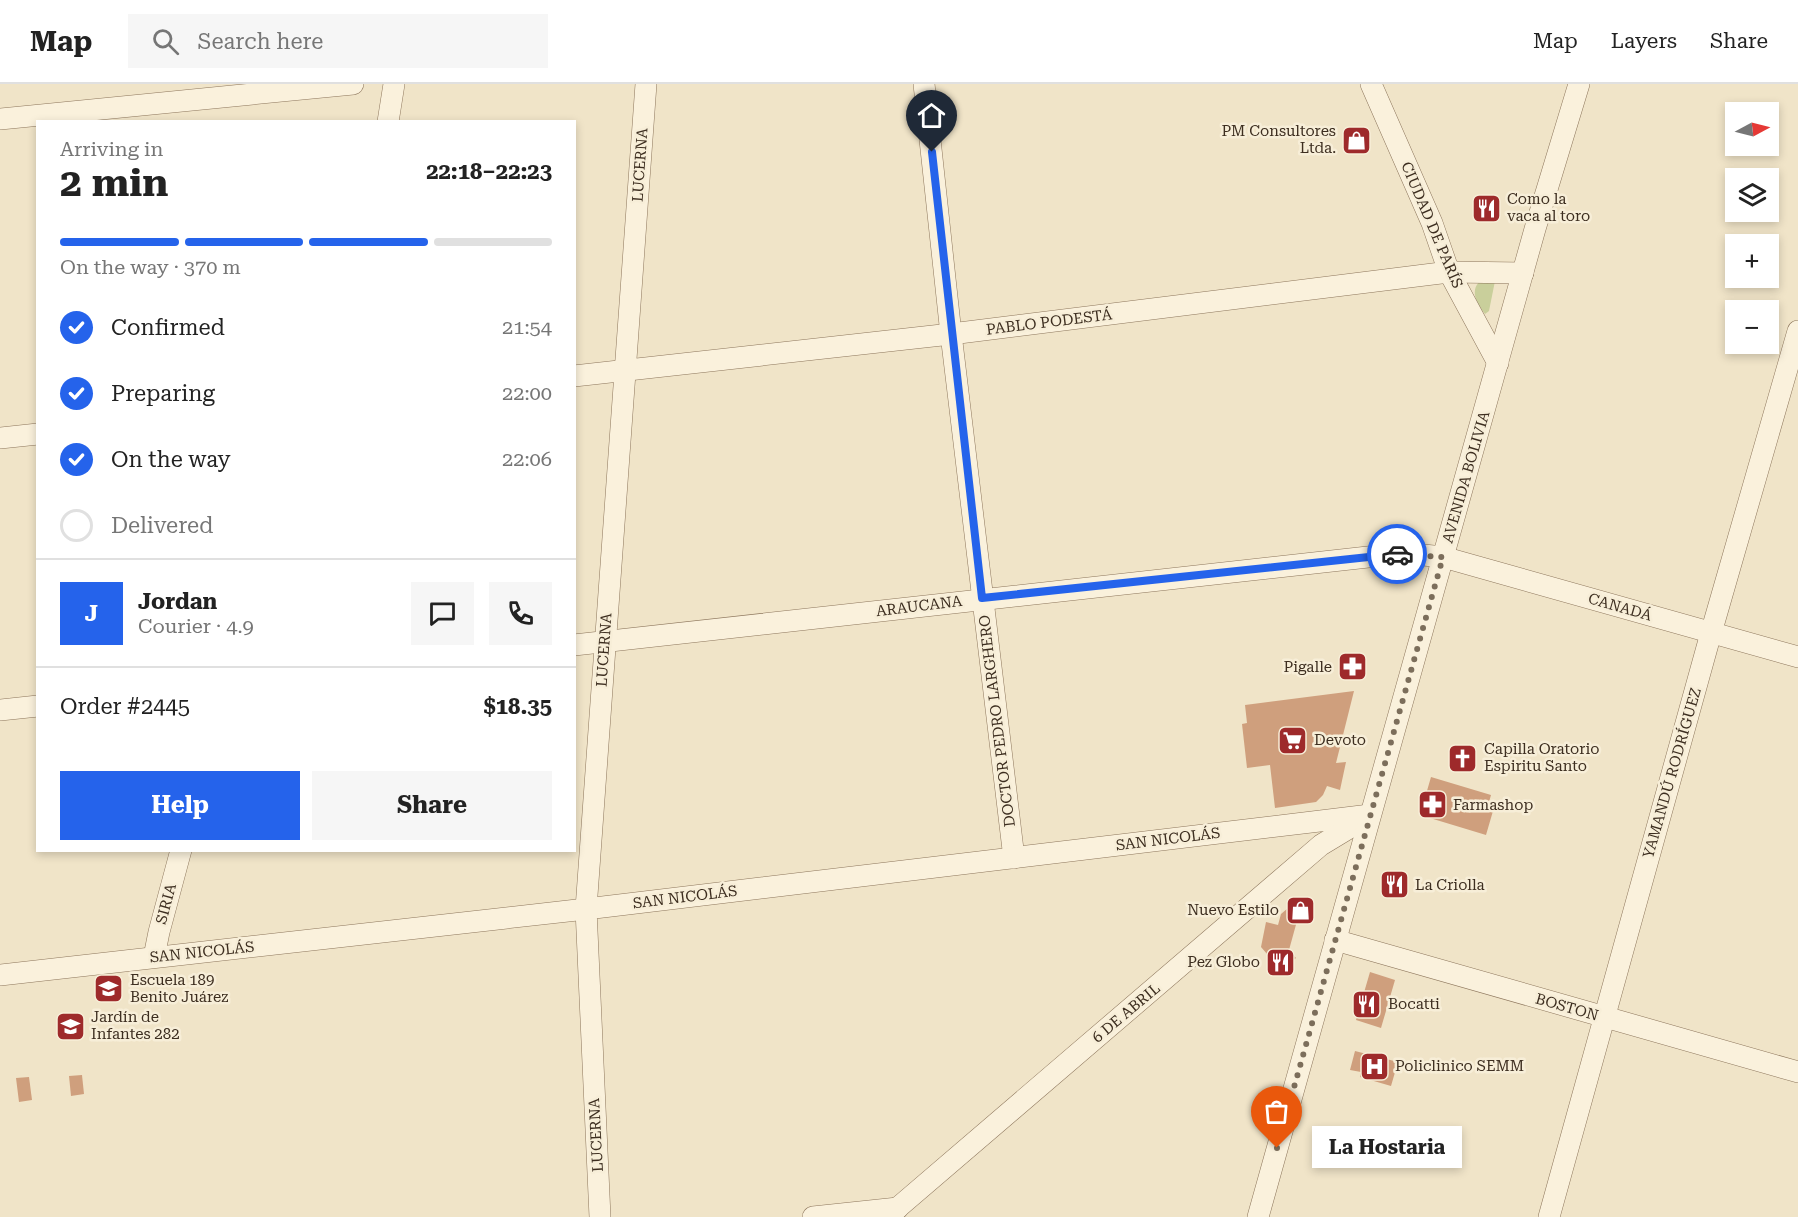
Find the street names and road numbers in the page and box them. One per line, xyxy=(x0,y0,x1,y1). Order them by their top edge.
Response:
street label: LUCERNA xyxy=(628,127,652,203)
street label: CIUDAD DE PARÍS xyxy=(1397,159,1467,291)
street label: PABLO PODESTÁ xyxy=(985,305,1114,339)
street label: AVENIDA BOLIVIA xyxy=(1439,409,1494,545)
street label: CANADÁ xyxy=(1586,589,1654,625)
street label: ARAUCANA xyxy=(875,592,964,620)
street label: LUCERNA xyxy=(592,612,616,688)
street label: DOCTOR PEDRO LARGHERO xyxy=(975,614,1019,828)
street label: YAMANDÚ RODRÍGUEZ xyxy=(1638,685,1705,860)
street label: SAN NICOLÁS xyxy=(1115,824,1221,854)
street label: SIRIA xyxy=(152,881,180,926)
street label: SAN NICOLÁS xyxy=(632,882,738,912)
street label: SAN NICOLÁS xyxy=(149,938,255,966)
street label: 6 DE ABRIL xyxy=(1088,979,1164,1047)
street label: BOSTON xyxy=(1533,989,1601,1025)
street label: LUCERNA xyxy=(585,1097,607,1173)

